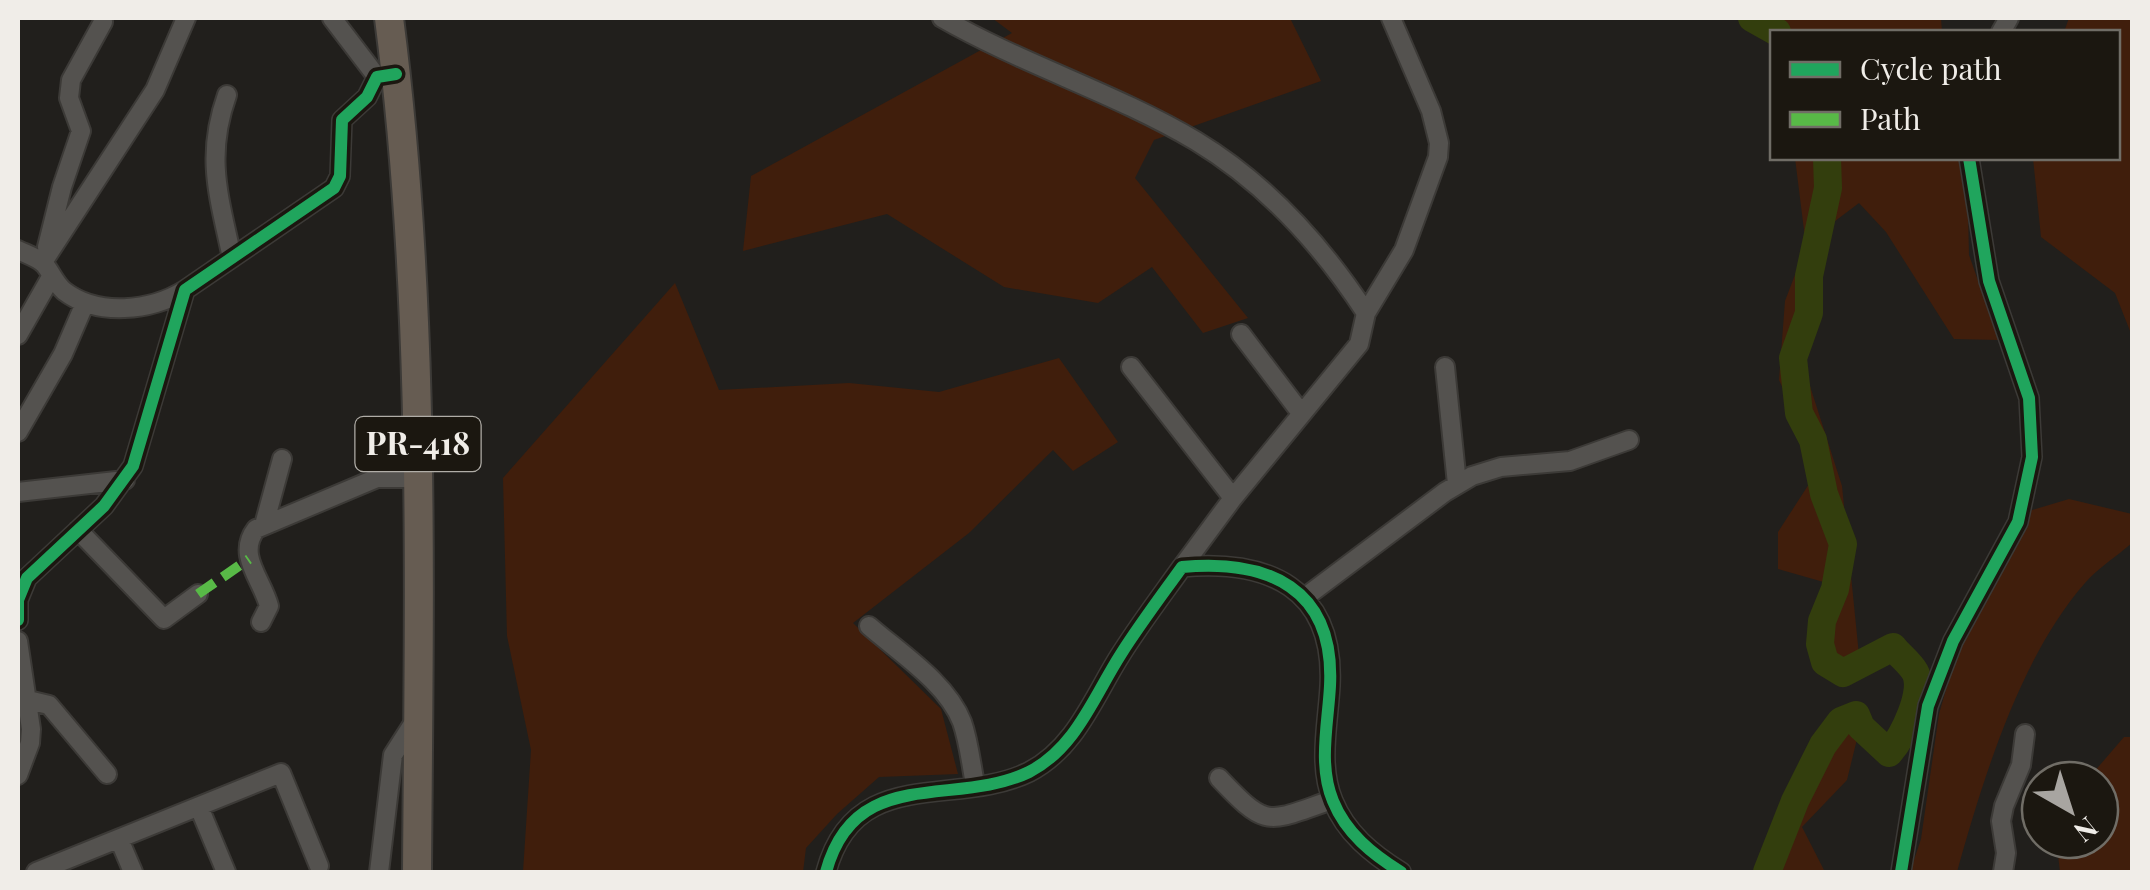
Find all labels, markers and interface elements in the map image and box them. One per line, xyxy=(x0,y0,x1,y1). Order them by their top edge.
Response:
legend xyxy=(1770,30,2120,160)
text: Cycle path xyxy=(1860,48,2002,88)
text: Path xyxy=(1860,98,1921,138)
road number: PR-418 xyxy=(356,417,480,471)
north arrow xyxy=(2020,760,2120,860)
text: N xyxy=(2067,810,2106,851)

